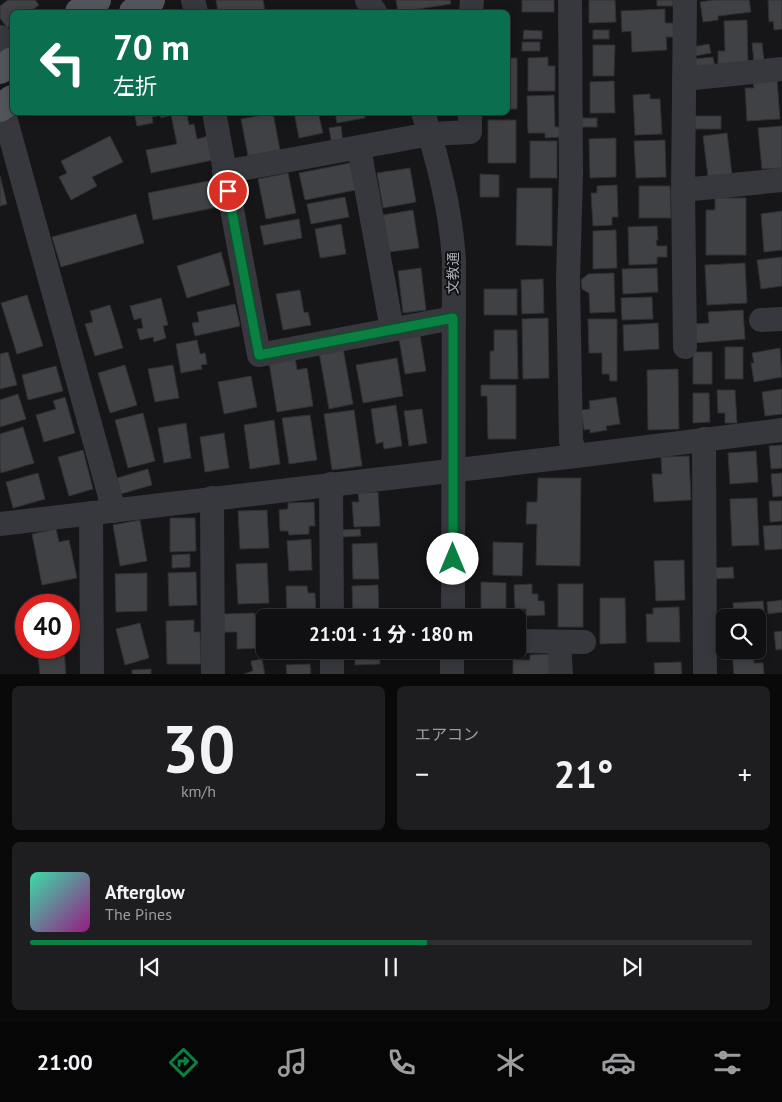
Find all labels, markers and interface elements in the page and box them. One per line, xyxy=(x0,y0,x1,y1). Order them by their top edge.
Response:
text: 70 m xyxy=(113,24,190,70)
icon: left xyxy=(30,30,95,95)
text: 左折 xyxy=(113,72,157,100)
pin xyxy=(207,170,249,212)
icon: arrive xyxy=(214,177,242,205)
street label: 文教通 xyxy=(444,252,462,294)
position arrow xyxy=(426,532,478,584)
speed limit sign: 40 xyxy=(15,594,80,659)
map controls xyxy=(716,609,766,659)
button: search xyxy=(716,609,766,659)
text: 21:01 · 1 分 · 180 m xyxy=(309,622,473,646)
text: 30 xyxy=(162,706,235,790)
text: エアコン xyxy=(415,724,479,744)
text: 21° xyxy=(554,749,613,798)
text: − xyxy=(415,755,429,792)
text: + xyxy=(738,755,752,792)
text: km/h xyxy=(181,781,216,801)
text: Afterglow xyxy=(105,880,185,904)
text: The Pines xyxy=(105,904,172,924)
icon: previous xyxy=(136,953,164,981)
icon: pause xyxy=(377,953,405,981)
icon: next xyxy=(618,953,646,981)
icon: directions xyxy=(166,1045,201,1080)
icon: music xyxy=(275,1045,310,1080)
icon: phone xyxy=(384,1045,419,1080)
icon: climate xyxy=(493,1045,528,1080)
icon: car xyxy=(601,1045,636,1080)
icon: filters xyxy=(710,1045,745,1080)
text: 21:00 xyxy=(37,1048,93,1076)

